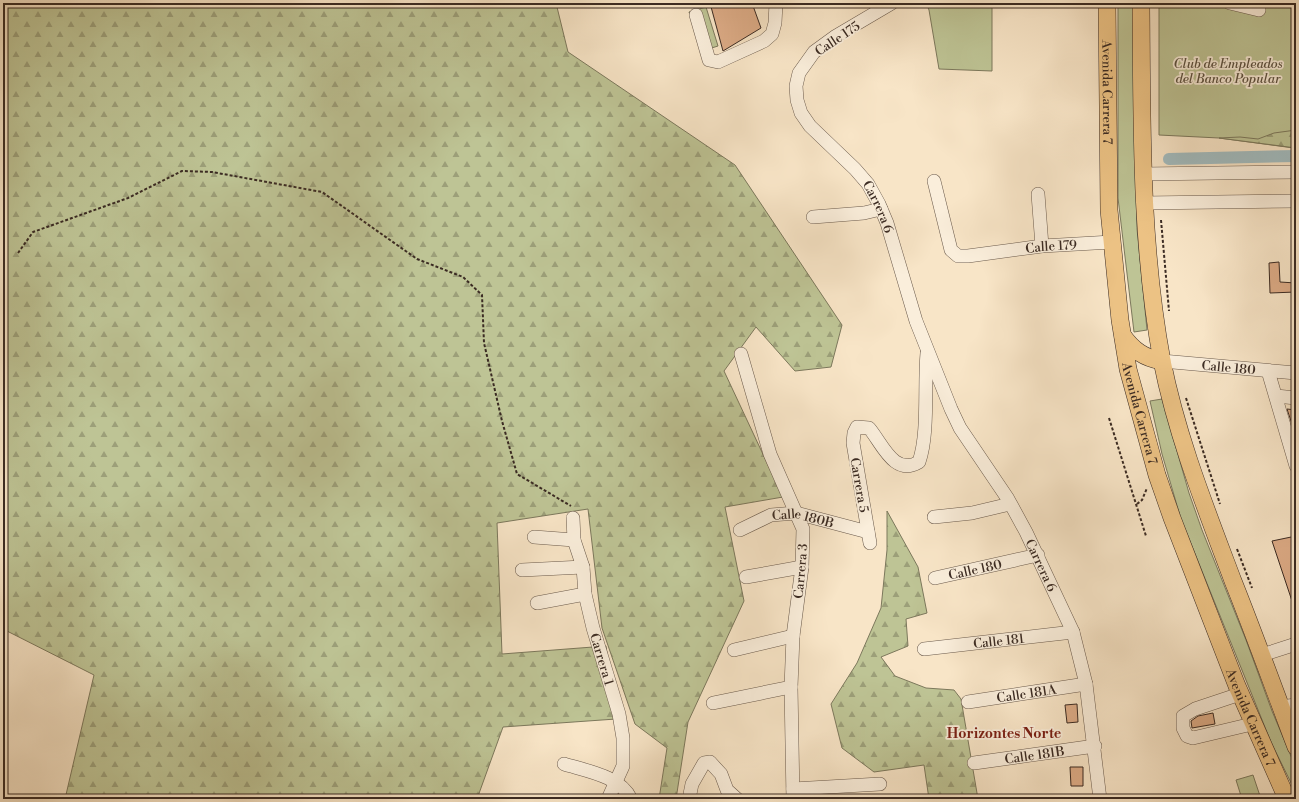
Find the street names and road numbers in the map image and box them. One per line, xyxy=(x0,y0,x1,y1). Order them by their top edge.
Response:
street label: Calle 175 xyxy=(812,18,863,60)
street label: Avenida Carrera 7 xyxy=(1098,39,1115,145)
street label: Carrera 6 xyxy=(859,178,897,235)
street label: Calle 179 xyxy=(1024,237,1077,257)
street label: Calle 180 xyxy=(1201,358,1257,378)
street label: Avenida Carrera 7 xyxy=(1118,360,1161,466)
street label: Carrera 5 xyxy=(846,456,872,514)
street label: Calle 180B xyxy=(771,506,836,532)
street label: Carrera 6 xyxy=(1021,537,1060,594)
street label: Carrera 3 xyxy=(791,543,811,599)
street label: Calle 180 xyxy=(947,556,1004,584)
street label: Carrera 1 xyxy=(586,631,617,688)
street label: Calle 181 xyxy=(972,631,1025,652)
street label: Avenida Carrera 7 xyxy=(1222,666,1279,769)
street label: Calle 181A xyxy=(996,681,1058,707)
street label: Calle 181B xyxy=(1004,743,1066,768)

